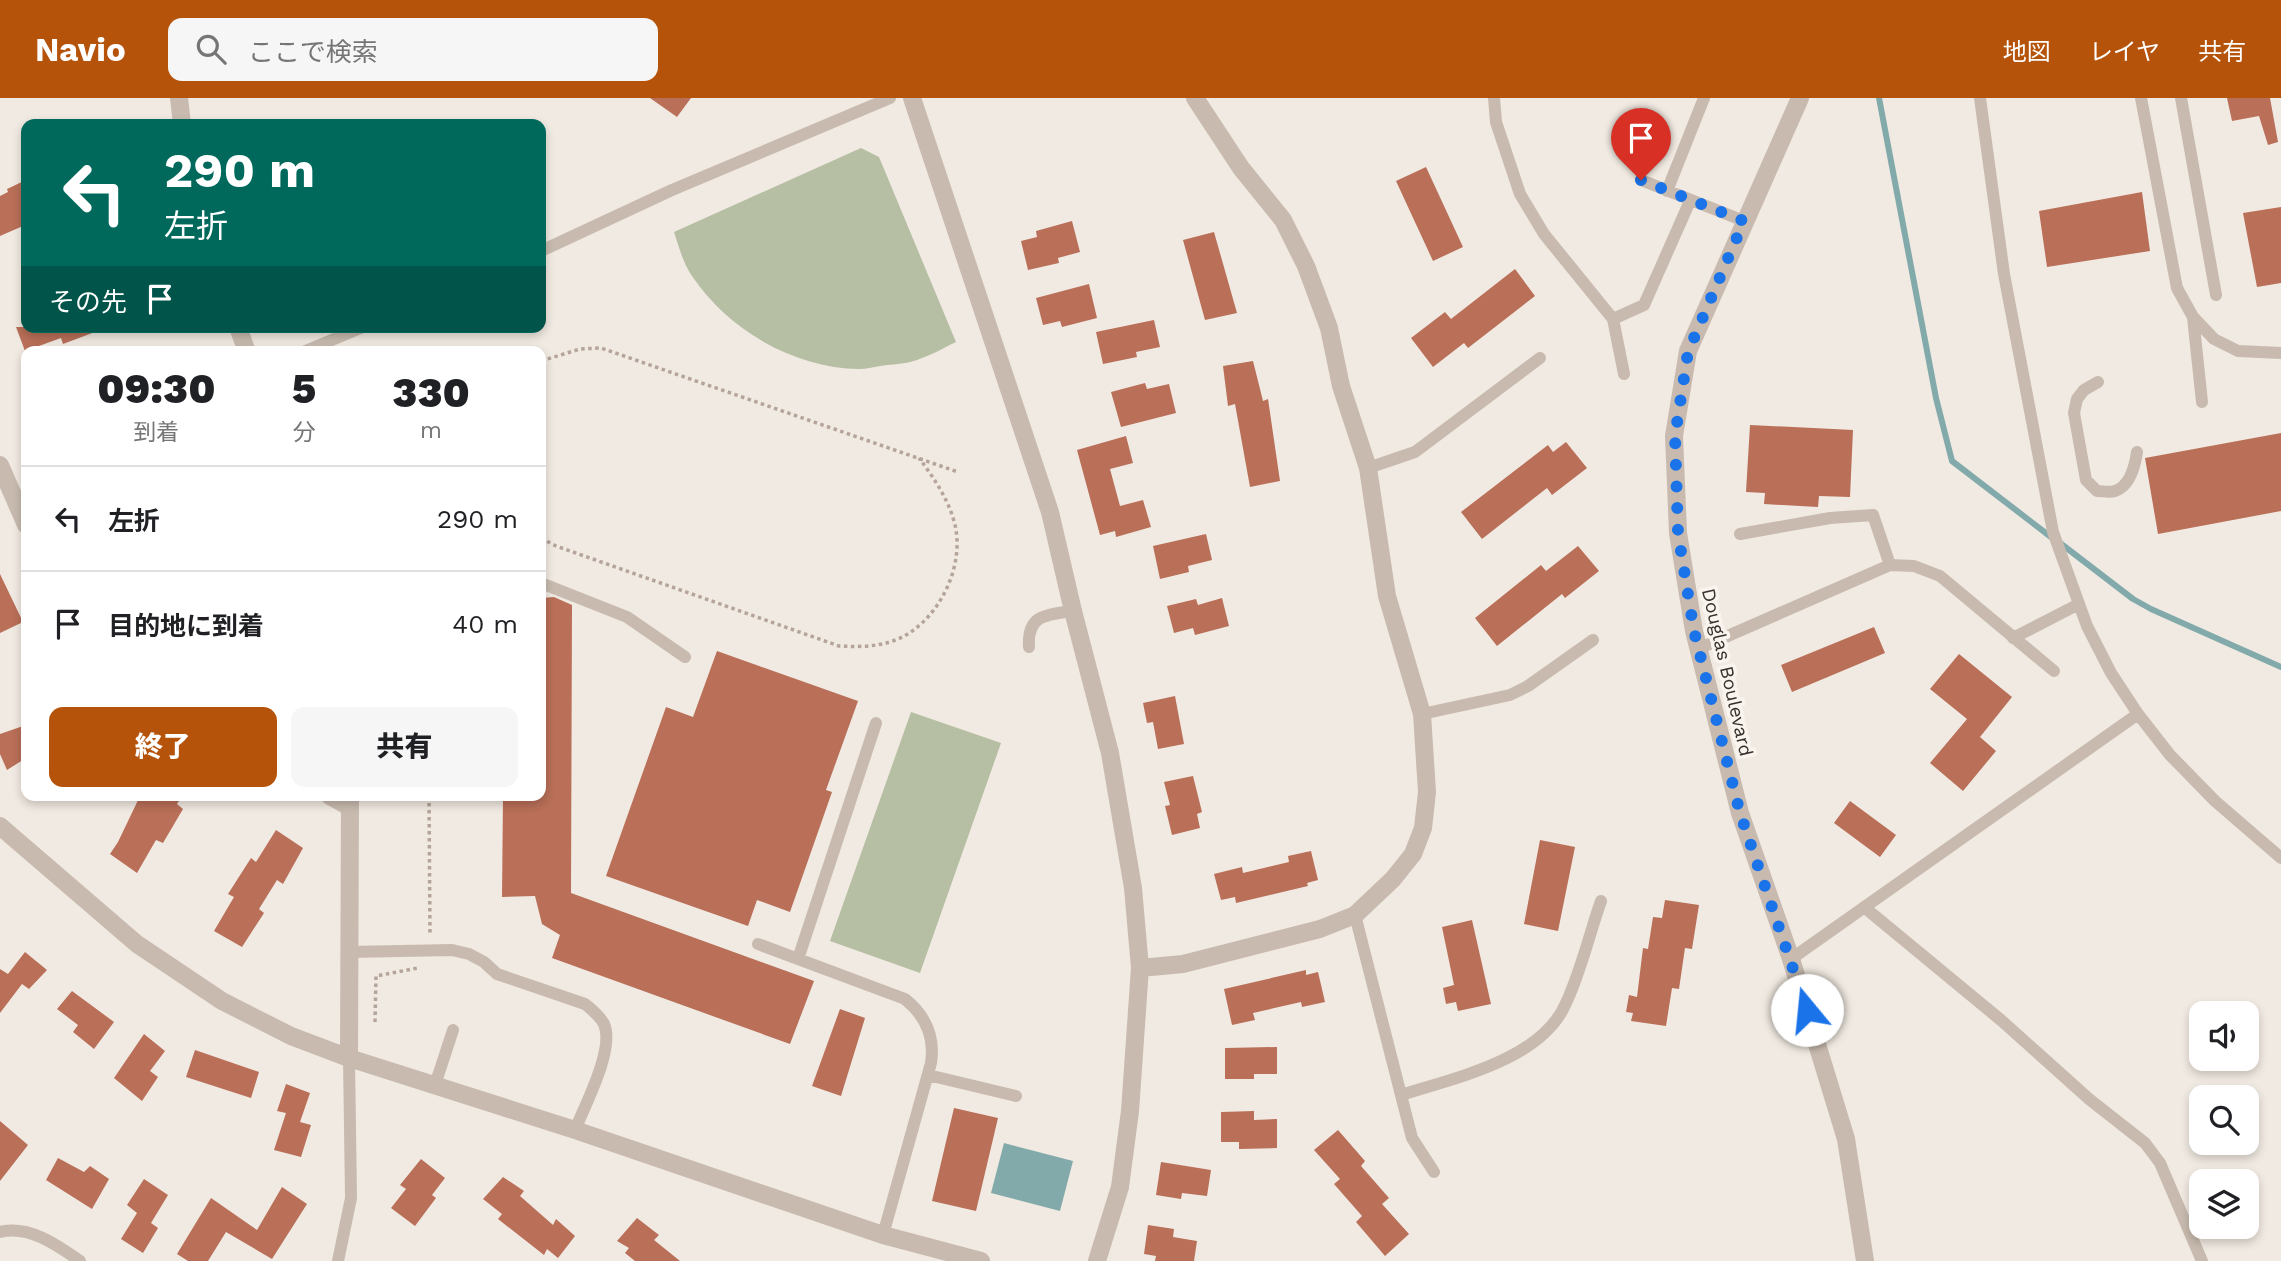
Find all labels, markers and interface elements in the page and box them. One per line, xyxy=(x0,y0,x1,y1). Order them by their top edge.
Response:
search box xyxy=(168,18,658,81)
text: Navio xyxy=(35,30,126,69)
icon: search xyxy=(192,30,230,68)
text: ここで検索 xyxy=(248,37,378,67)
text: 地図 xyxy=(2003,38,2051,66)
text: レイヤ xyxy=(2089,38,2160,66)
text: 共有 xyxy=(2198,38,2246,66)
pin xyxy=(1611,108,1671,180)
icon: arrive xyxy=(1622,119,1660,157)
text: 290 m xyxy=(164,141,315,199)
icon: left xyxy=(49,147,140,238)
text: 左折 xyxy=(164,207,228,245)
icon: arrive xyxy=(141,280,179,318)
text: その先 xyxy=(49,287,127,317)
text: 09:30 xyxy=(97,364,216,413)
text: 5 xyxy=(292,364,316,413)
text: 330 xyxy=(392,368,470,417)
text: m xyxy=(420,417,442,444)
text: 到着 xyxy=(133,419,179,446)
text: 分 xyxy=(292,419,315,446)
icon: left xyxy=(49,500,87,538)
text: 290 m xyxy=(437,504,518,534)
text: 左折 xyxy=(108,506,160,536)
street label: Douglas Boulevard xyxy=(1697,586,1758,758)
icon: arrive xyxy=(49,605,87,643)
text: 40 m xyxy=(452,609,518,639)
text: 目的地に到着 xyxy=(108,611,264,641)
button: 終了 xyxy=(49,707,277,787)
button: 共有 xyxy=(291,707,518,787)
position arrow xyxy=(1770,973,1844,1047)
map controls xyxy=(2189,1001,2259,1239)
button: sound xyxy=(2189,1001,2259,1071)
button: search xyxy=(2189,1085,2259,1155)
button: layers xyxy=(2189,1169,2259,1239)

